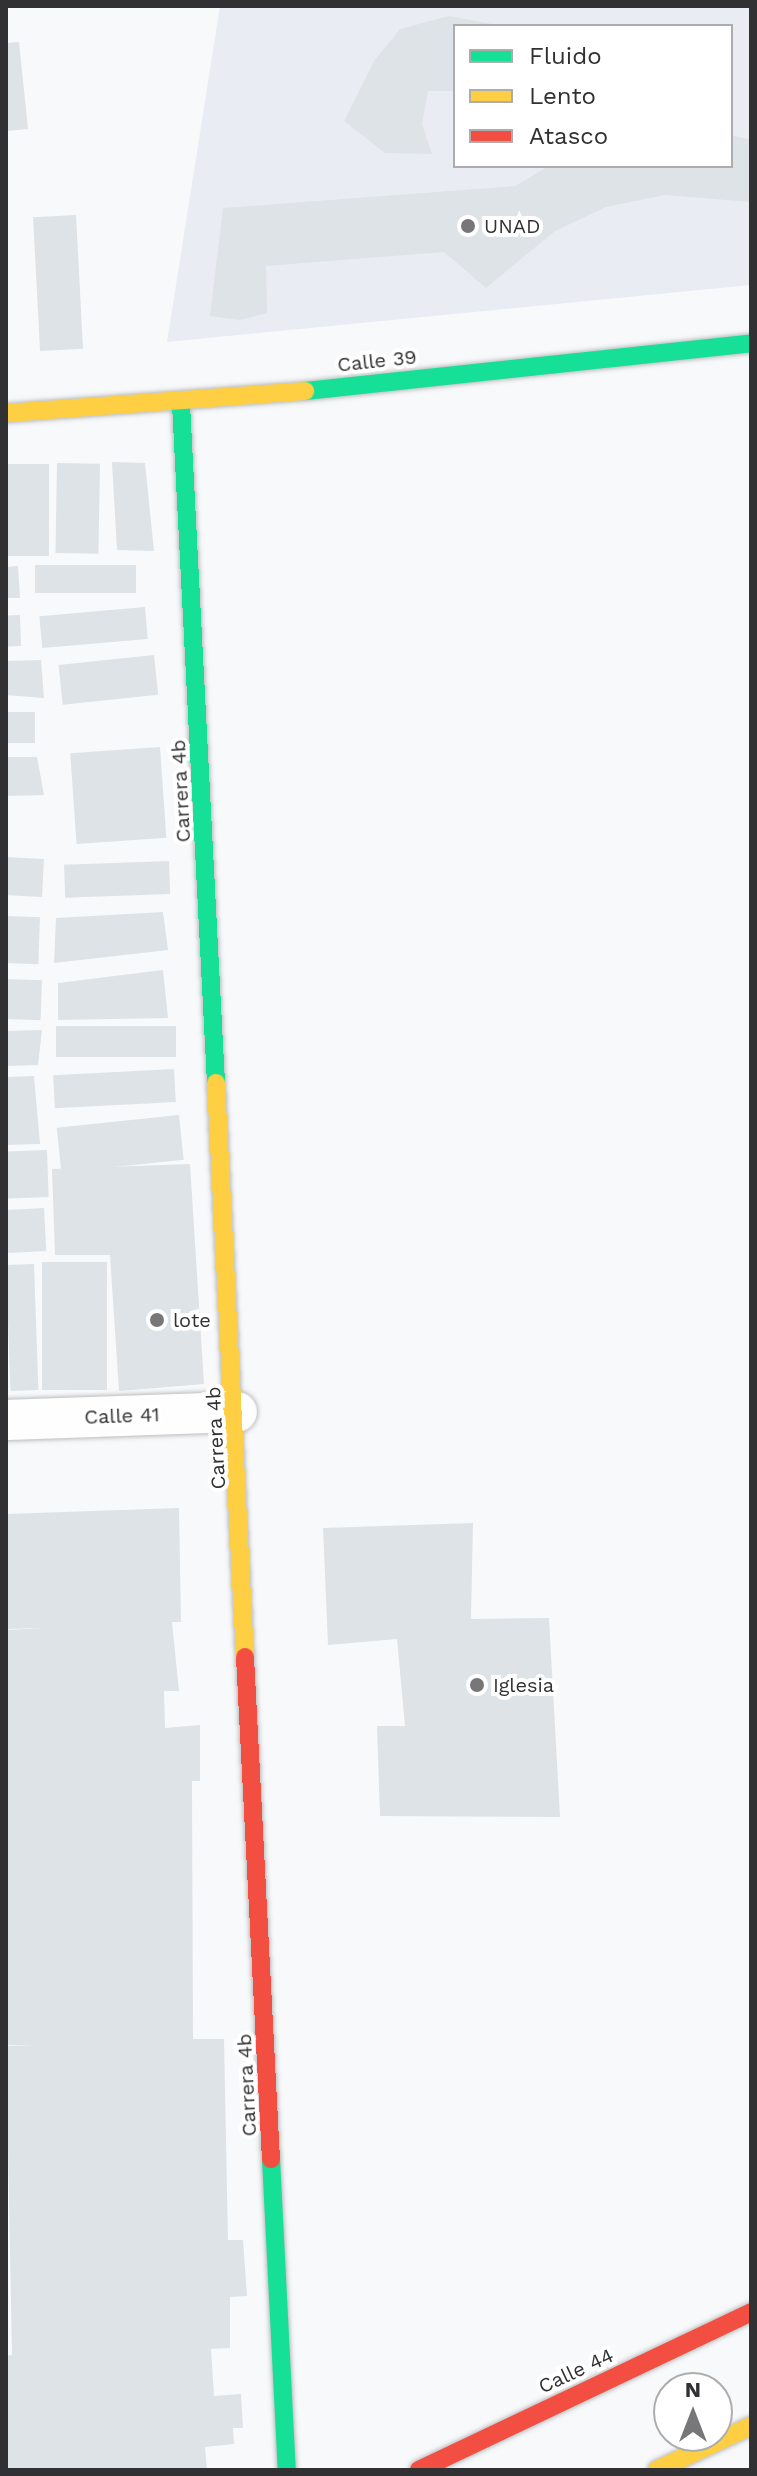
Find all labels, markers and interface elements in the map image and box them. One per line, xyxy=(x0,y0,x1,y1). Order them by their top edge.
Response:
legend xyxy=(453,24,733,168)
text: Fluido xyxy=(529,42,602,70)
text: Lento xyxy=(529,82,596,110)
text: Atasco xyxy=(529,122,608,150)
place label: UNAD xyxy=(484,214,540,238)
marker: UNAD xyxy=(459,217,477,235)
street label: Calle 39 xyxy=(336,345,418,377)
street label: Carrera 4b xyxy=(166,739,196,843)
place label: lote xyxy=(173,1308,211,1332)
marker: lote xyxy=(148,1311,166,1329)
street label: Carrera 4b xyxy=(201,1386,231,1490)
street label: Calle 41 xyxy=(84,1403,160,1429)
place label: Iglesia xyxy=(493,1673,554,1697)
marker: Iglesia xyxy=(468,1676,486,1694)
street label: Carrera 4b xyxy=(232,2033,262,2137)
street label: Calle 44 xyxy=(535,2343,617,2399)
north arrow xyxy=(653,2372,733,2452)
text: N xyxy=(685,2377,701,2402)

